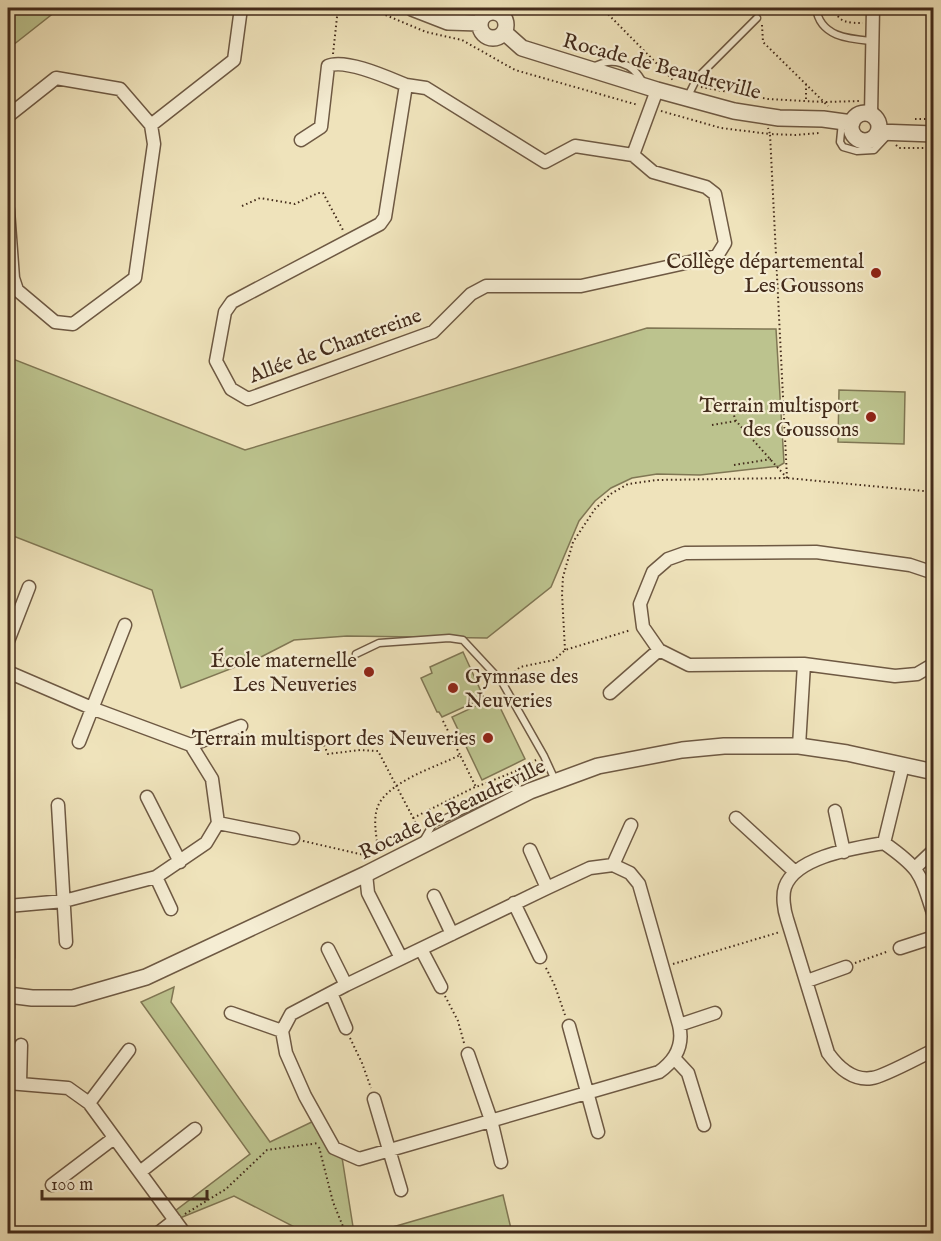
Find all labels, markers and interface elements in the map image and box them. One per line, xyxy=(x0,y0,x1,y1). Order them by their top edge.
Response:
street label: Rocade de Beaudreville xyxy=(560,28,764,107)
place label: Collège départemental Les Goussons xyxy=(666,249,864,300)
marker: Collège départemental Les Goussons xyxy=(869,266,883,280)
street label: Allée de Chantereine xyxy=(244,302,426,391)
place label: Terrain multisport des Goussons xyxy=(700,393,859,444)
marker: Terrain multisport des Goussons xyxy=(864,410,878,424)
place label: École maternelle Les Neuveries xyxy=(211,647,357,699)
place label: Gymnase des Neuveries xyxy=(465,664,578,715)
marker: École maternelle Les Neuveries xyxy=(362,665,376,679)
marker: Gymnase des Neuveries xyxy=(446,681,460,695)
place label: Terrain multisport des Neuveries xyxy=(192,726,476,753)
marker: Terrain multisport des Neuveries xyxy=(481,731,495,745)
street label: Rocade de Beaudreville xyxy=(355,753,551,867)
scale bar xyxy=(42,1163,207,1201)
text: 100 m xyxy=(51,1174,93,1197)

